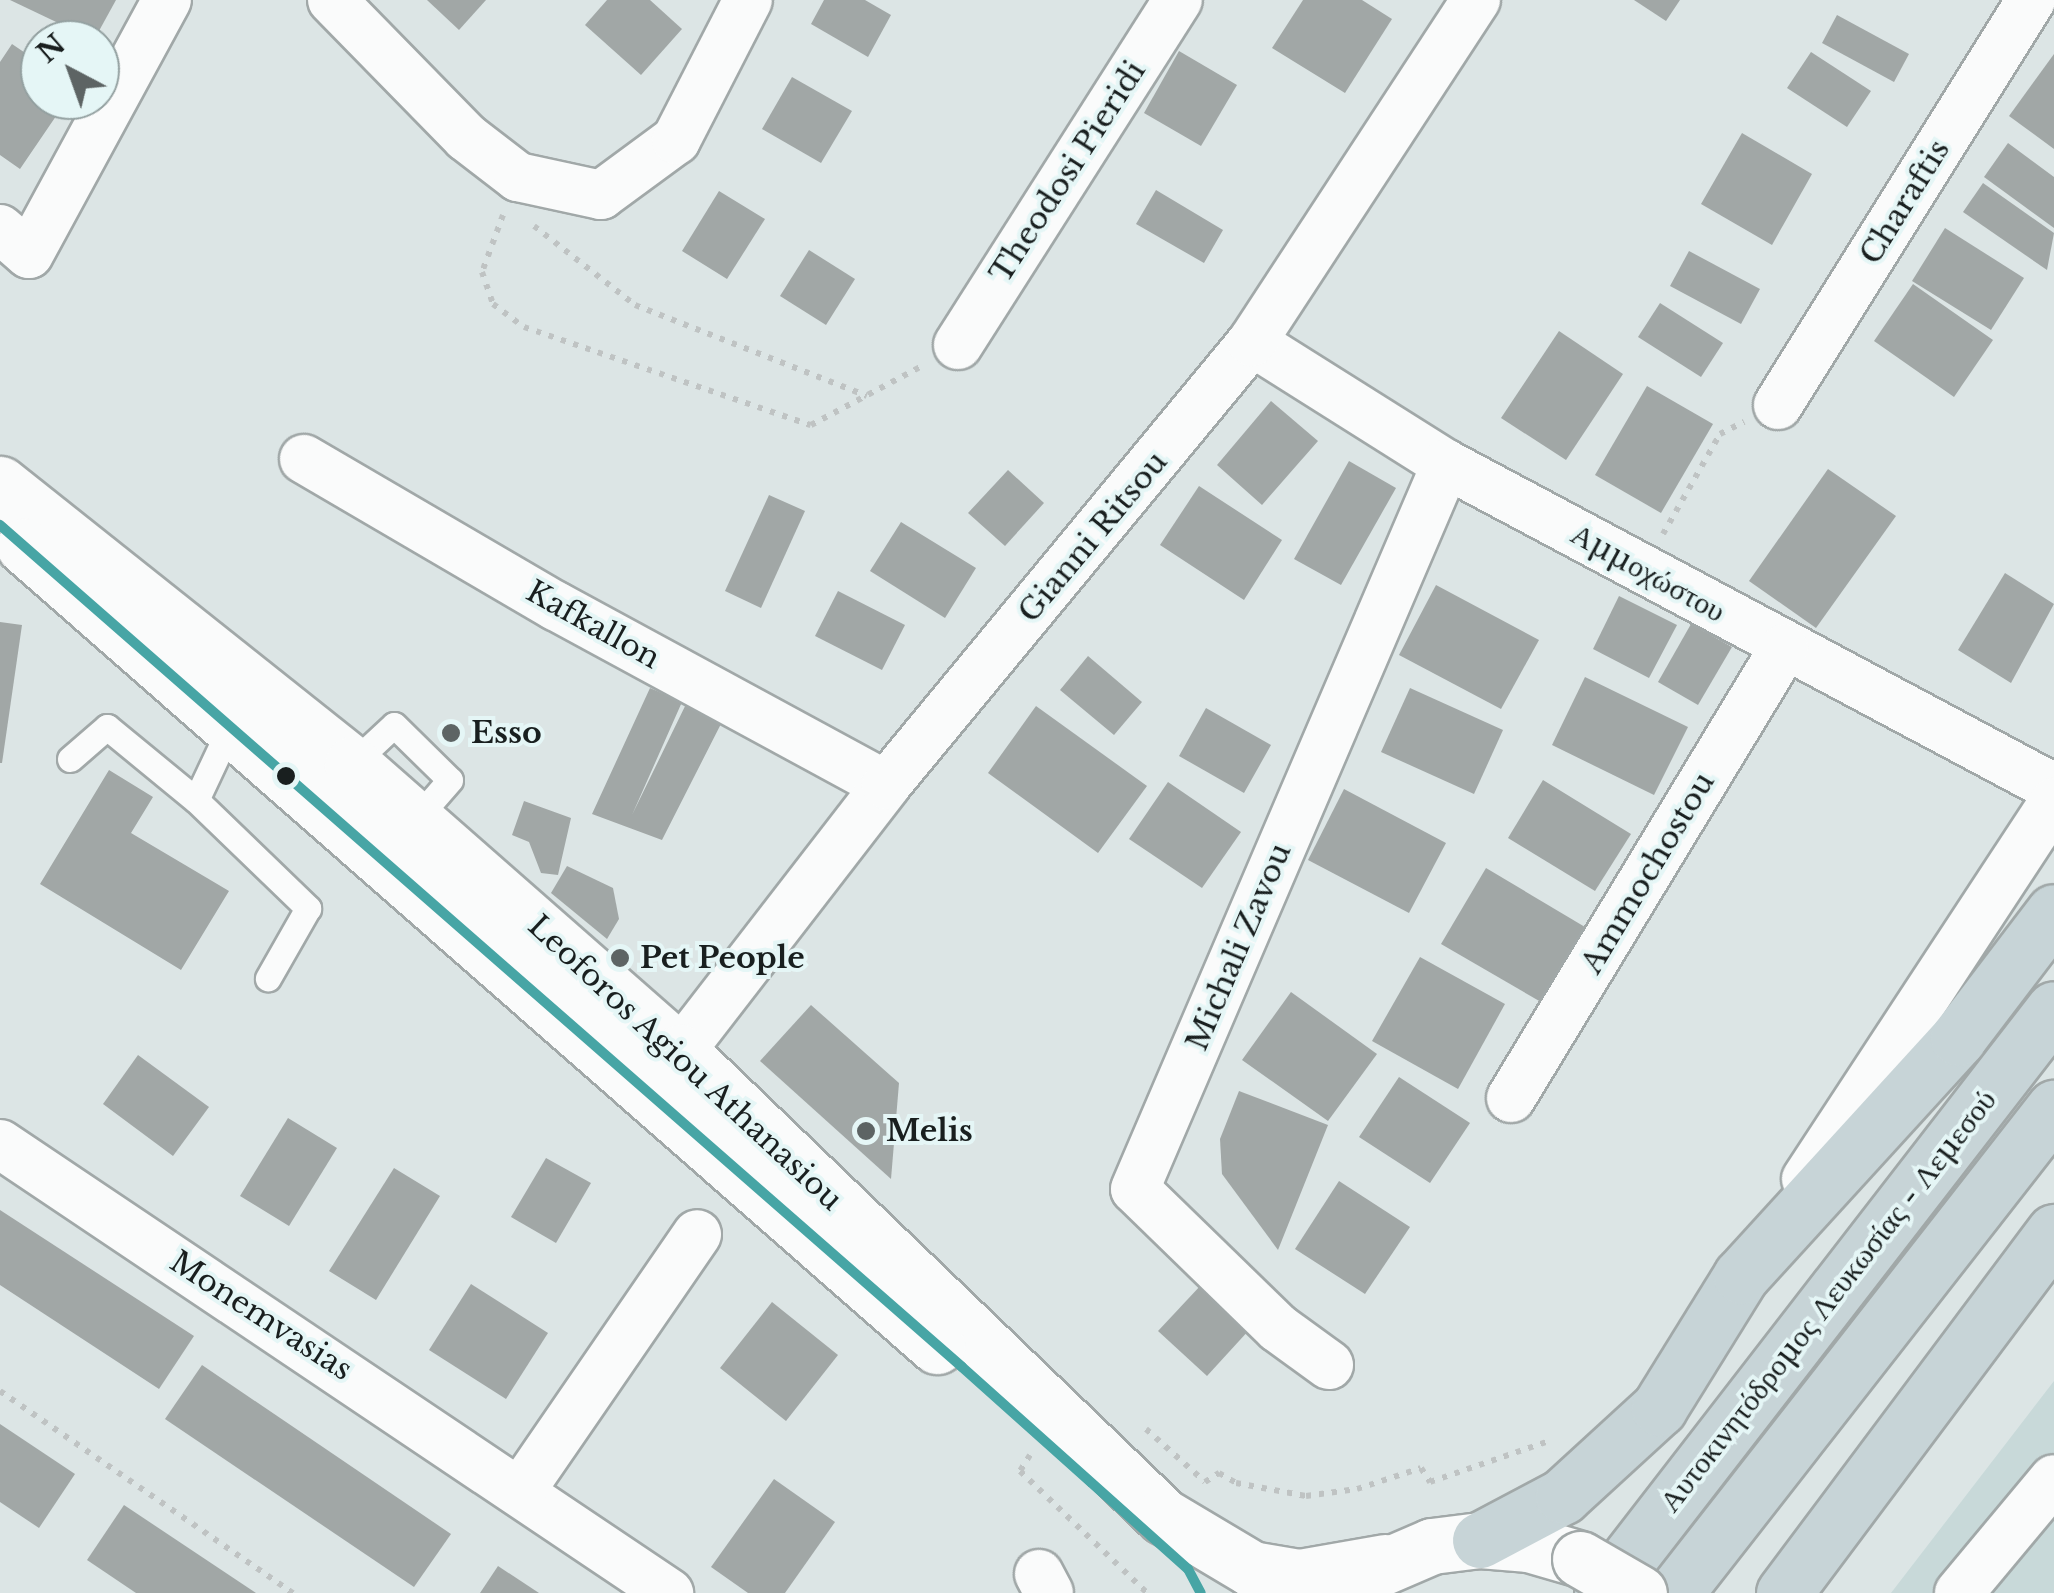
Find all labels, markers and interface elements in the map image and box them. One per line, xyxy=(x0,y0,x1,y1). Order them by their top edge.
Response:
north arrow xyxy=(20,20,120,120)
text: N xyxy=(30,27,73,70)
street label: Theodosi Pieridi xyxy=(983,54,1153,290)
street label: Charaftis xyxy=(1853,133,1957,271)
street label: Gianni Ritsou xyxy=(1011,444,1175,630)
street label: Αμμοχώστου xyxy=(1565,516,1731,630)
street label: Kafkallon xyxy=(520,574,666,676)
place label: Esso xyxy=(471,715,542,751)
marker: Esso xyxy=(440,722,462,744)
unlabelled marker xyxy=(276,766,296,786)
street label: Ammochostou xyxy=(1574,766,1722,980)
street label: Michali Zavou xyxy=(1179,838,1299,1056)
street label: Leoforos Agiou Athanasiou xyxy=(520,907,850,1219)
place label: Pet People xyxy=(640,940,805,976)
marker: Pet People xyxy=(609,947,631,969)
street label: Αυτοκινητόδρομος Λευκωσίας - Λεμεσού xyxy=(1652,1083,2004,1519)
place label: Melis xyxy=(886,1113,973,1149)
marker: Melis xyxy=(855,1120,877,1142)
street label: Monemvasias xyxy=(163,1244,359,1388)

